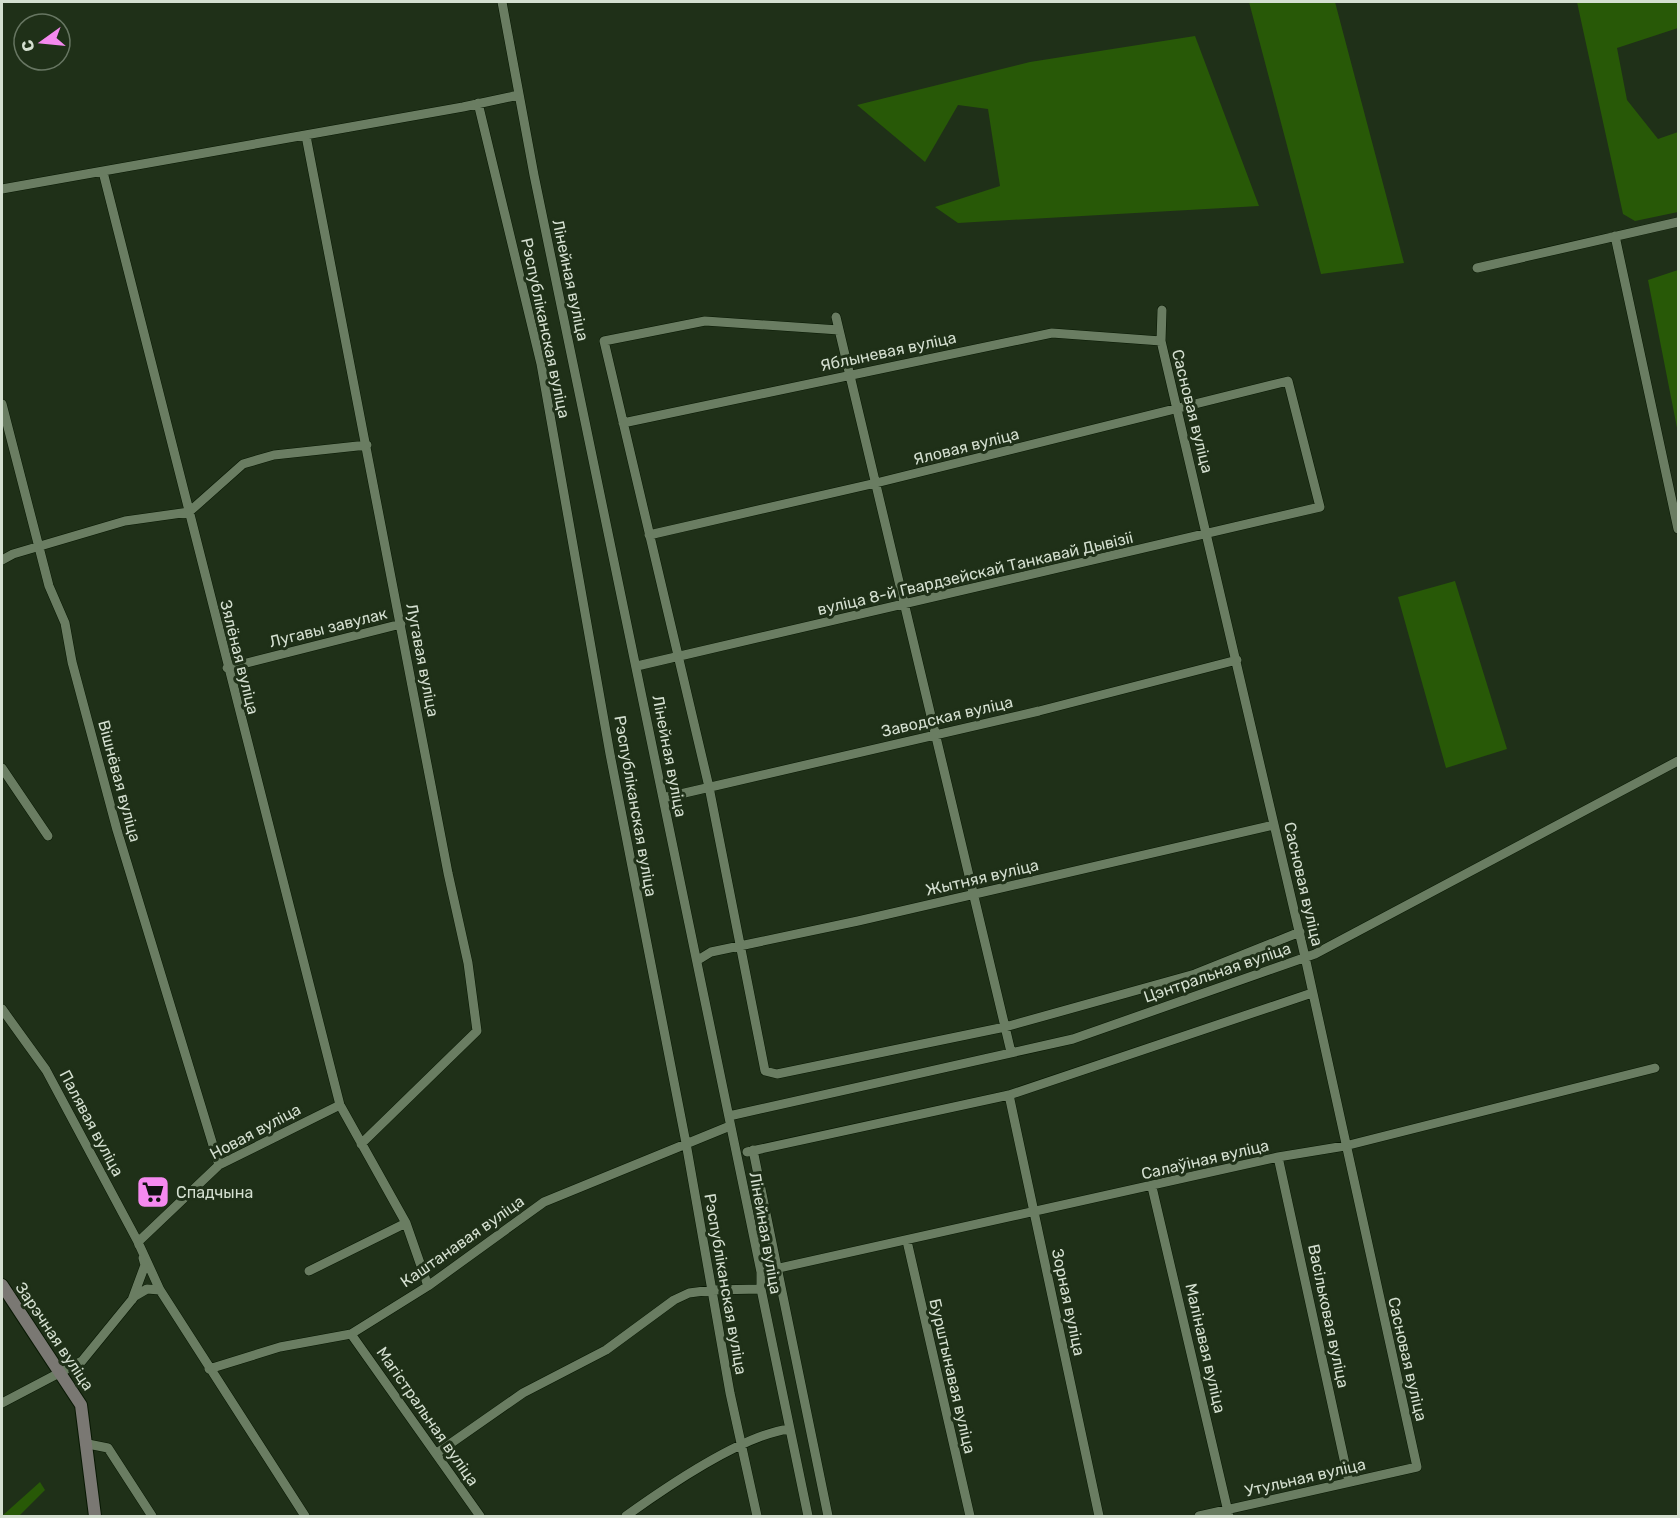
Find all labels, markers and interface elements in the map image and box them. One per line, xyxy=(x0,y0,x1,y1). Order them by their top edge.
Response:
north arrow xyxy=(12,12,72,72)
text: С xyxy=(17,38,39,54)
street label: Лінейная вуліца xyxy=(548,218,593,343)
street label: Рэспубліканская вуліца xyxy=(517,236,574,420)
street label: Яблыневая вуліца xyxy=(818,328,958,375)
street label: Сасновая вуліца xyxy=(1168,347,1217,475)
street label: Яловая вуліца xyxy=(911,424,1021,469)
street label: вуліца 8-й Гвардзейскай Танкавай Дывізіі xyxy=(815,528,1135,619)
street label: Зялёная вуліца xyxy=(216,598,263,716)
street label: Лугавая вуліца xyxy=(402,602,443,719)
street label: Лугавы завулак xyxy=(267,604,390,651)
street label: Заводская вуліца xyxy=(879,692,1015,741)
street label: Лінейная вуліца xyxy=(648,693,691,819)
street label: Рэспубліканская вуліца xyxy=(610,714,661,898)
street label: Вішнёвая вуліца xyxy=(94,718,145,844)
street label: Сасновая вуліца xyxy=(1280,820,1327,948)
street label: Жытняя вуліца xyxy=(924,855,1041,900)
street label: Цэнтральная вуліца xyxy=(1141,938,1293,1007)
street label: Палявая вуліца xyxy=(56,1067,128,1180)
street label: Новая вуліца xyxy=(207,1100,304,1163)
street label: Салаўіная вуліца xyxy=(1139,1136,1271,1183)
street label: Лінейная вуліца xyxy=(745,1170,786,1296)
supermarket icon: Спадчына xyxy=(135,1174,171,1210)
place label: Спадчына xyxy=(176,1183,253,1202)
street label: Каштанавая вуліца xyxy=(397,1192,528,1291)
street label: Рэспубліканская вуліца xyxy=(700,1192,751,1376)
street label: Васільковая вуліца xyxy=(1304,1242,1353,1390)
street label: Зорная вуліца xyxy=(1048,1247,1089,1357)
street label: Зарэчная вуліца xyxy=(11,1279,98,1394)
street label: Малінавая вуліца xyxy=(1181,1281,1230,1415)
street label: Сасновая вуліца xyxy=(1384,1295,1431,1423)
street label: Бурштынавая вуліца xyxy=(925,1297,980,1456)
street label: Магістральная вуліца xyxy=(372,1343,483,1489)
street label: Утульная вуліца xyxy=(1243,1454,1367,1501)

